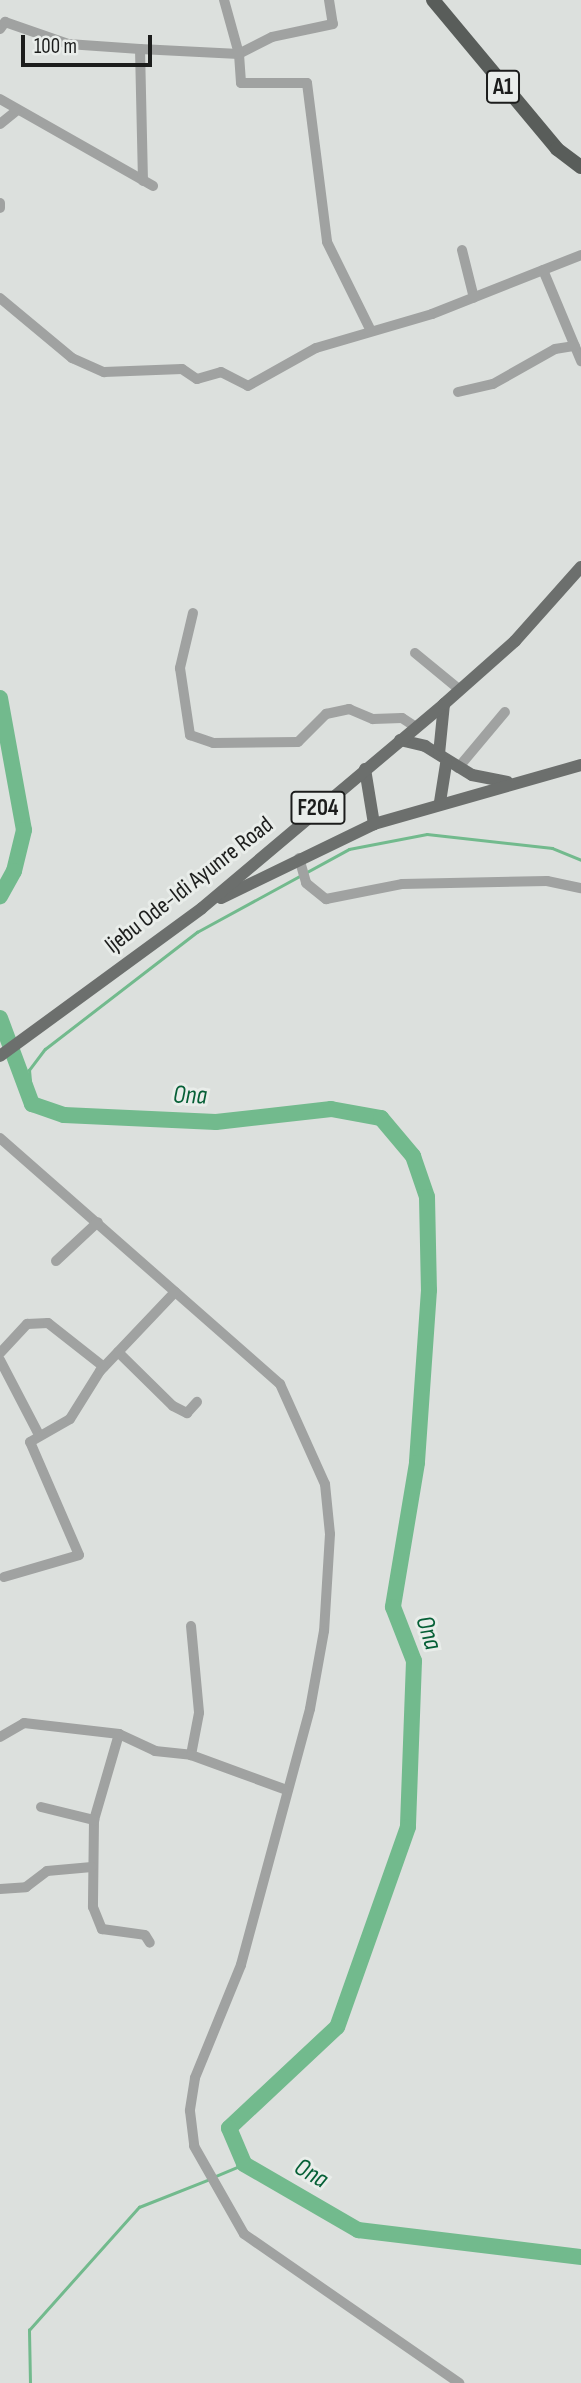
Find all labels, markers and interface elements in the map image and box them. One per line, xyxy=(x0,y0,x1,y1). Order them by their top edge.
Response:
scale bar xyxy=(24,21,156,65)
text: 100 m xyxy=(34,34,77,59)
road number: A1 xyxy=(486,68,520,106)
road number: F204 xyxy=(290,788,346,828)
street label: Ijebu Ode-Idi Ayunre Road xyxy=(99,810,279,960)
water label: Ona xyxy=(172,1080,208,1112)
water label: Ona xyxy=(408,1612,448,1654)
water label: Ona xyxy=(288,2152,334,2196)

